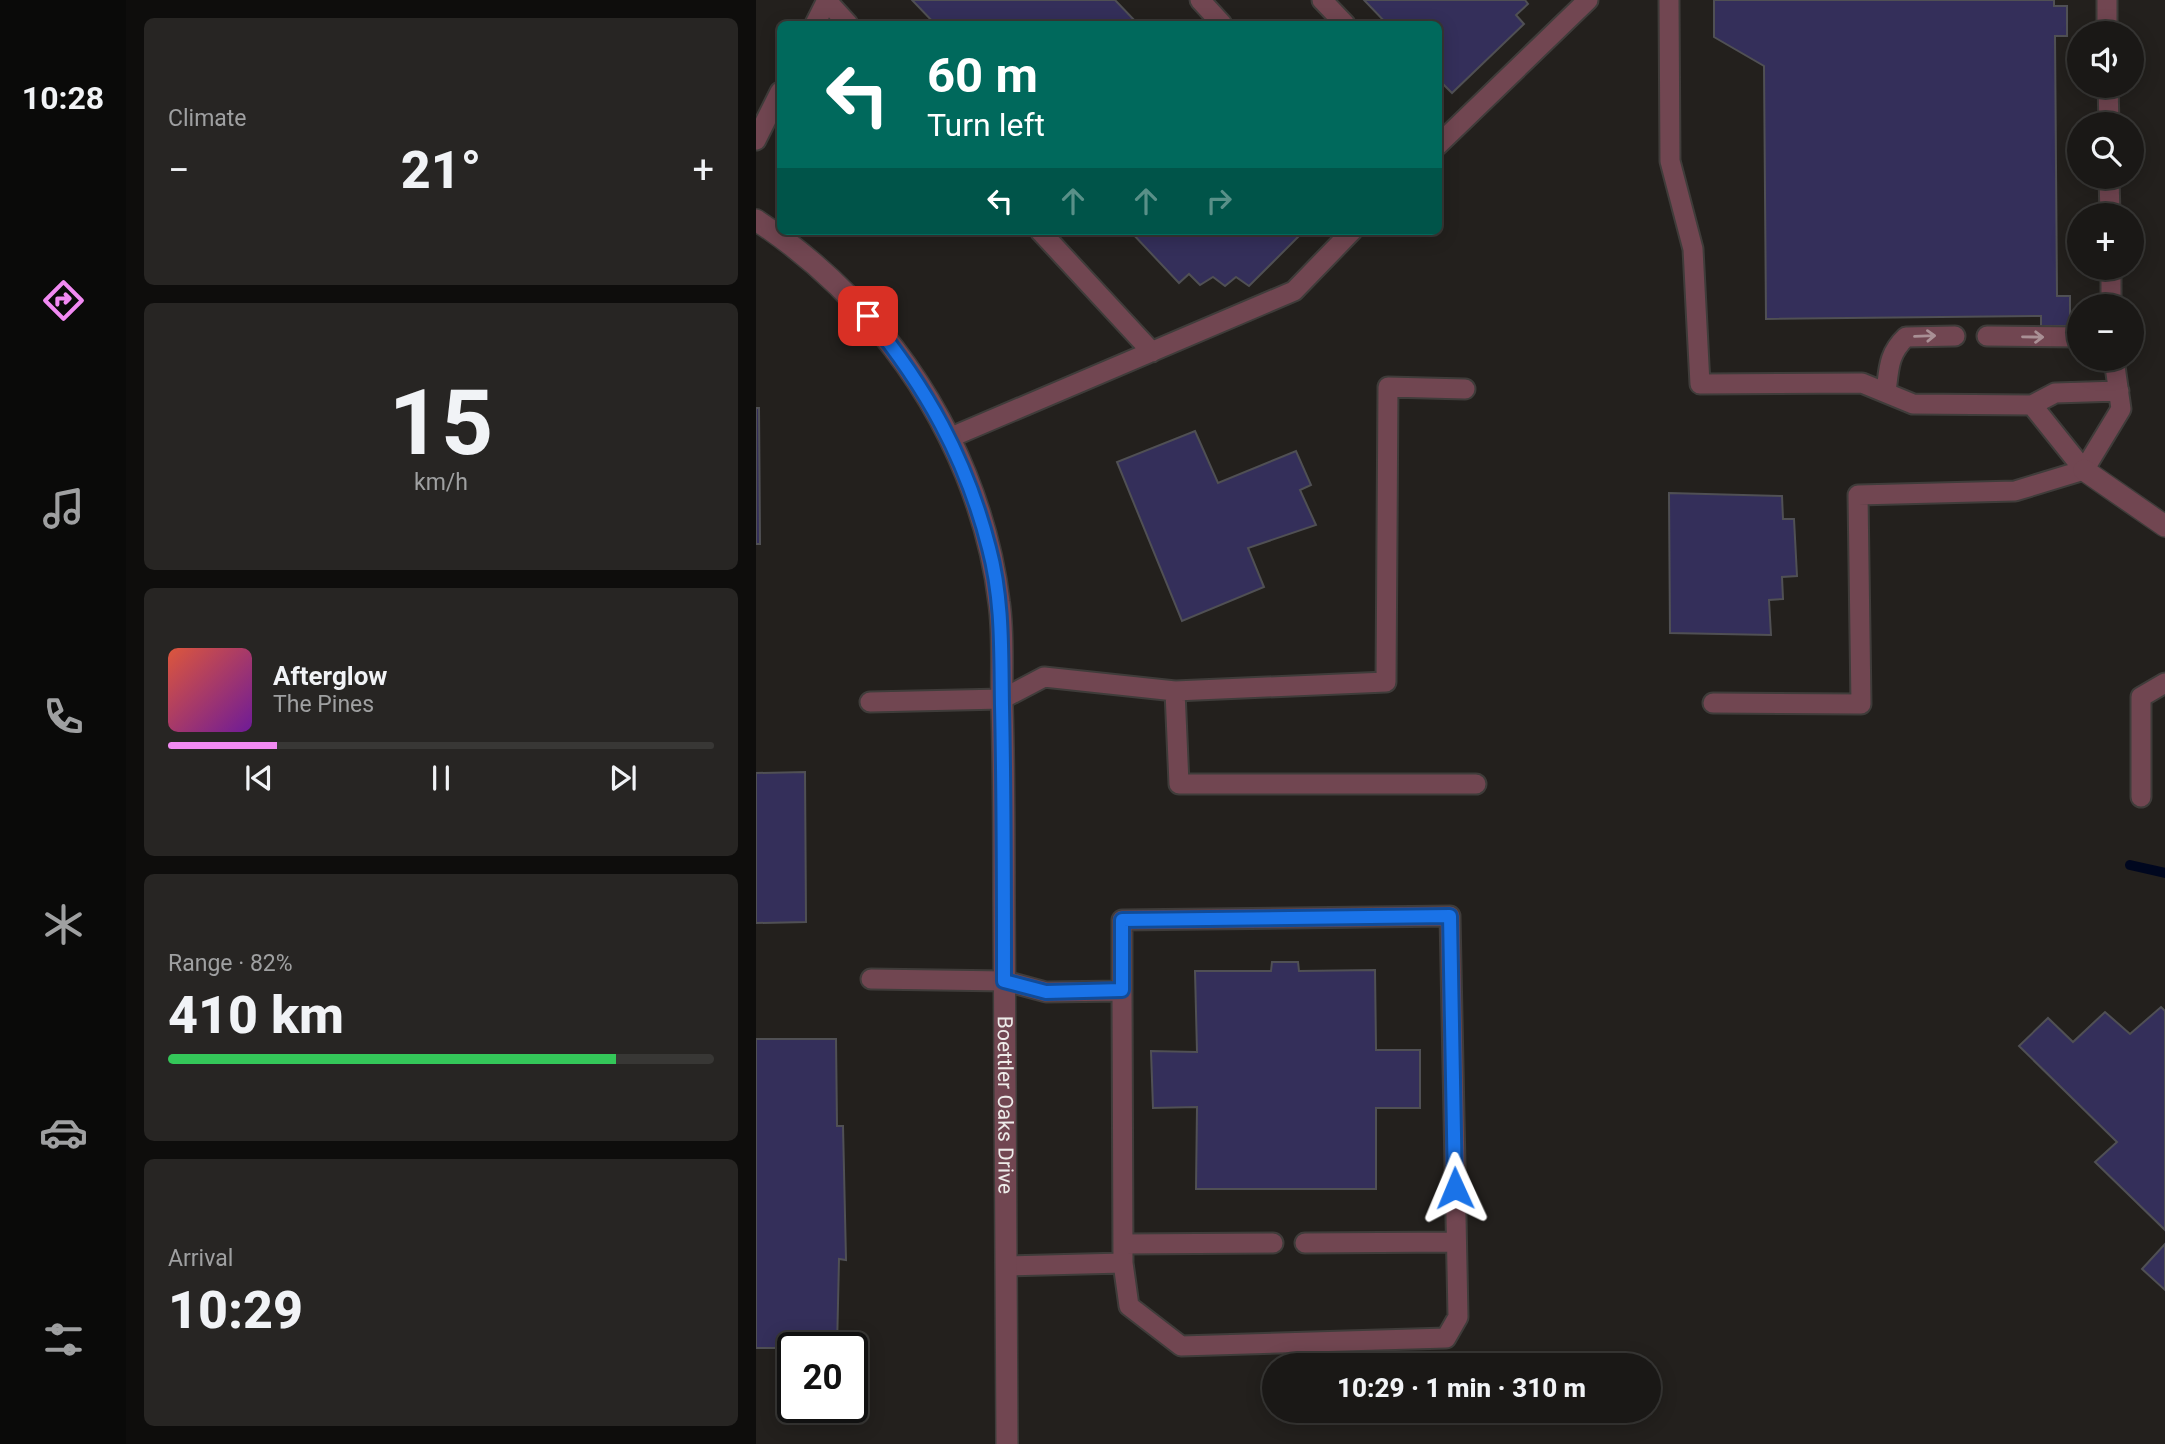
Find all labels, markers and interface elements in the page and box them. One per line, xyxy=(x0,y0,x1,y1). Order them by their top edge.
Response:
map controls xyxy=(2067,21,2144,371)
button: sound xyxy=(2067,21,2144,98)
text: 60 m xyxy=(927,47,1038,104)
icon: left xyxy=(812,49,903,140)
text: 10:28 xyxy=(22,79,104,117)
text: Climate xyxy=(168,105,247,132)
text: Turn left xyxy=(927,106,1045,144)
button: search xyxy=(2067,112,2144,189)
text: 21° xyxy=(401,140,481,201)
text: − xyxy=(168,148,190,192)
text: + xyxy=(692,148,714,192)
icon: left xyxy=(981,182,1019,220)
icon: ahead xyxy=(1054,182,1092,220)
icon: ahead xyxy=(1127,182,1165,220)
icon: right xyxy=(1200,182,1238,220)
button: + xyxy=(2067,203,2144,280)
icon: directions xyxy=(39,276,88,325)
pin xyxy=(838,286,898,346)
button: − xyxy=(2067,294,2144,371)
icon: arrive xyxy=(849,297,887,335)
one-way arrow xyxy=(1913,330,1936,343)
one-way arrow xyxy=(2021,330,2044,344)
text: 15 xyxy=(389,370,493,476)
text: km/h xyxy=(414,469,468,496)
icon: music xyxy=(39,484,88,533)
text: Afterglow xyxy=(273,661,387,691)
text: The Pines xyxy=(273,691,374,718)
icon: phone xyxy=(39,692,88,741)
icon: previous xyxy=(240,759,278,797)
icon: pause xyxy=(422,759,460,797)
icon: next xyxy=(604,759,642,797)
icon: climate xyxy=(39,900,88,949)
text: Range · 82% xyxy=(168,950,293,977)
text: 410 km xyxy=(168,985,344,1046)
street label: Boettler Oaks Drive xyxy=(993,1016,1018,1194)
icon: car xyxy=(39,1108,88,1157)
position arrow xyxy=(1418,1151,1492,1225)
text: Arrival xyxy=(168,1245,233,1272)
text: 10:29 xyxy=(168,1280,303,1341)
icon: filters xyxy=(39,1315,88,1364)
speed limit sign: 20 xyxy=(777,1332,868,1423)
text: 10:29 · 1 min · 310 m xyxy=(1337,1373,1586,1403)

